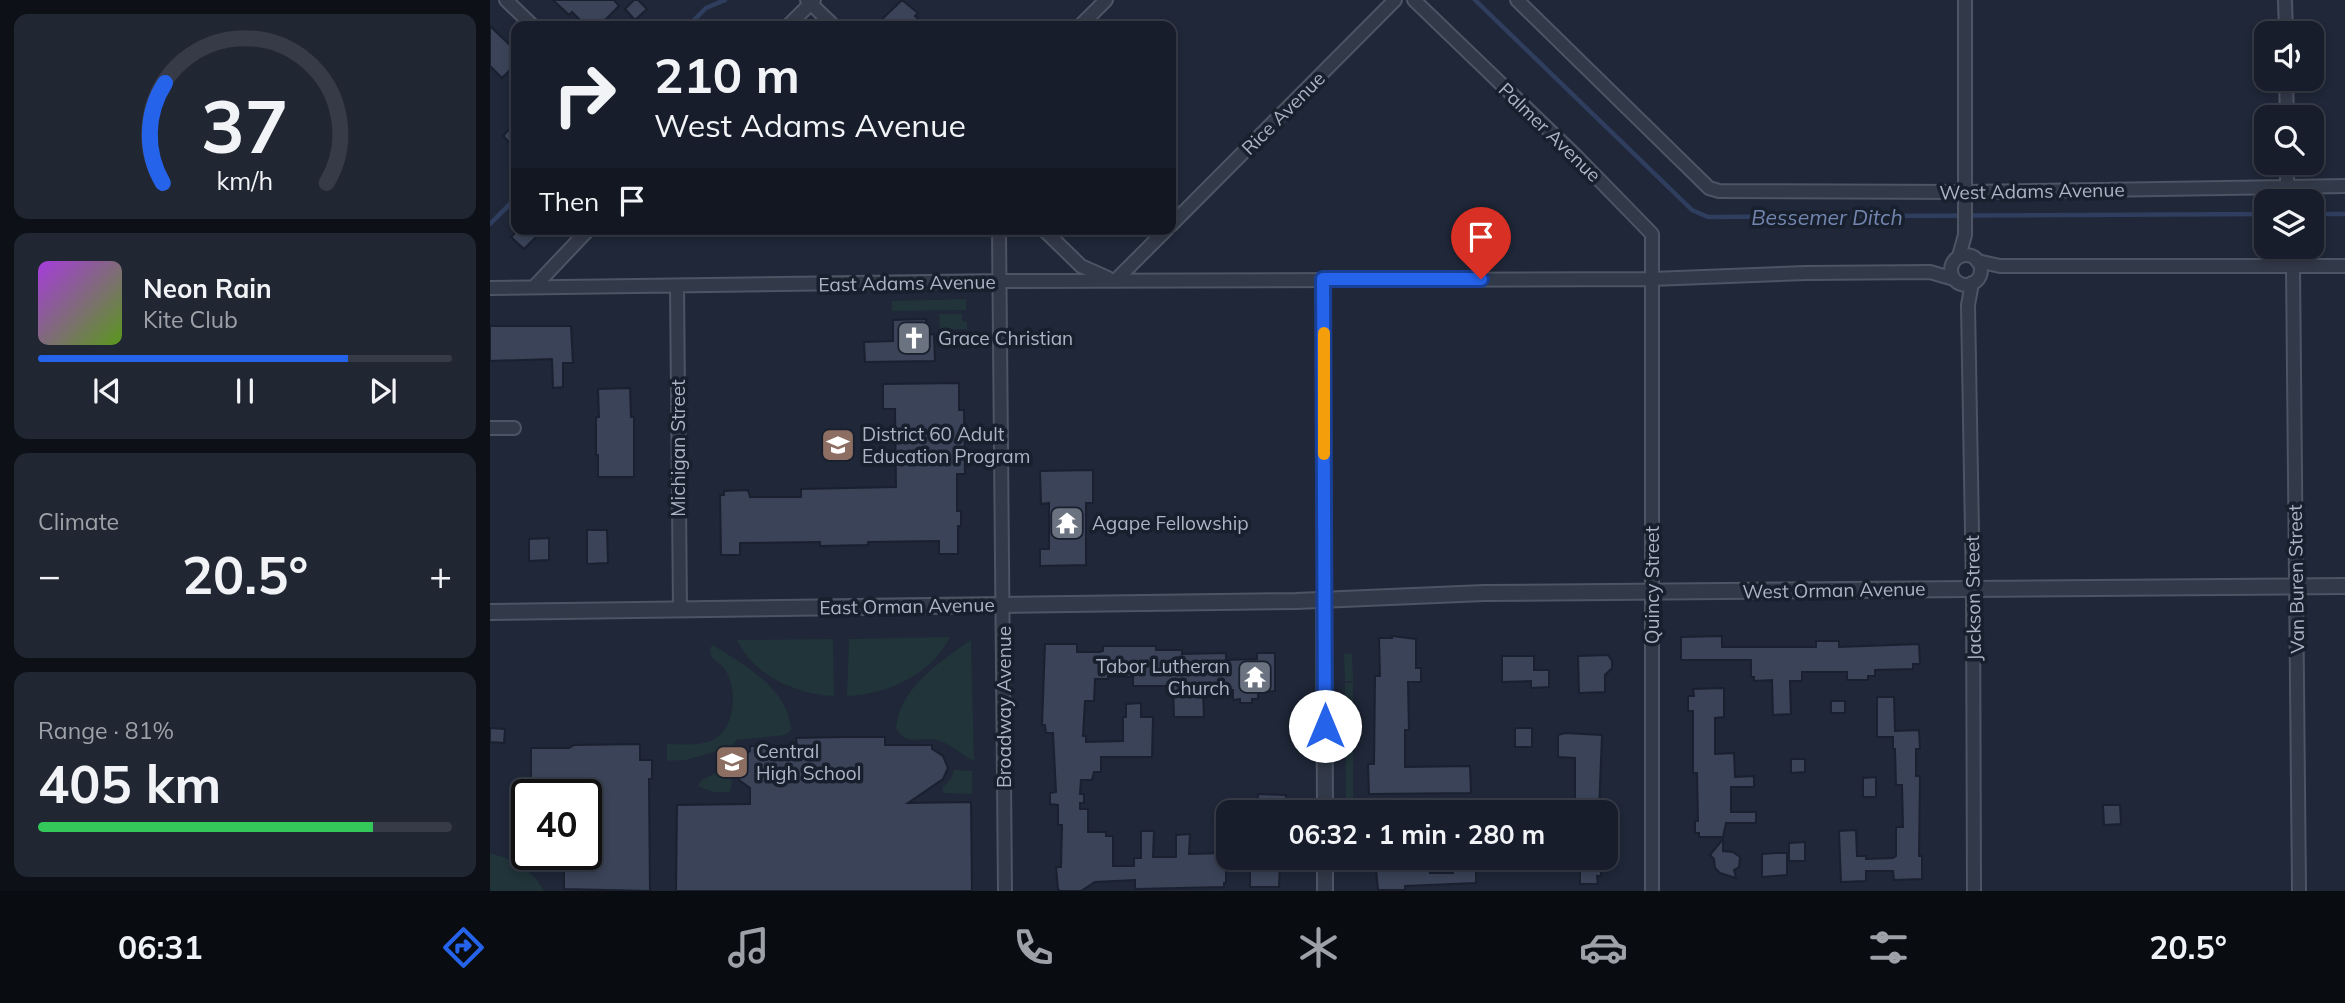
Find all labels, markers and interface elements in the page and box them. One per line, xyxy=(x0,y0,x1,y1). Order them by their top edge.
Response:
map controls xyxy=(2254,21,2324,259)
button: sound xyxy=(2254,21,2324,91)
text: 210 m xyxy=(654,44,800,105)
icon: right xyxy=(539,49,630,140)
street label: Rice Avenue xyxy=(1236,66,1330,160)
street label: Palmer Avenue xyxy=(1494,77,1606,187)
text: 37 xyxy=(201,80,289,171)
text: West Adams Avenue xyxy=(654,105,966,145)
button: search xyxy=(2254,105,2324,175)
text: km/h xyxy=(217,164,273,195)
street label: West Adams Avenue xyxy=(1939,177,2125,205)
icon: arrive xyxy=(613,182,651,220)
text: Then xyxy=(539,185,599,218)
button: layers xyxy=(2254,189,2324,259)
water label: Bessemer Ditch xyxy=(1751,204,1903,230)
pin xyxy=(1451,207,1511,279)
icon: arrive xyxy=(1462,218,1500,256)
street label: East Adams Avenue xyxy=(818,269,996,297)
text: Neon Rain xyxy=(143,272,272,305)
text: Kite Club xyxy=(143,305,238,334)
church icon: Grace Christian xyxy=(895,319,933,357)
place label: Grace Christian xyxy=(938,326,1073,350)
icon: previous xyxy=(88,372,126,410)
icon: pause xyxy=(226,372,264,410)
icon: next xyxy=(364,372,402,410)
street label: Michigan Street xyxy=(666,379,690,517)
place label: District 60 Adult Education Program xyxy=(862,422,1030,468)
school or university icon: District 60 Adult Education Program xyxy=(819,426,857,464)
temple icon: Agape Fellowship xyxy=(1048,504,1086,542)
street label: Van Buren Street xyxy=(2283,504,2309,654)
text: Climate xyxy=(38,507,119,536)
place label: Agape Fellowship xyxy=(1092,511,1249,535)
street label: Quincy Street xyxy=(1640,525,1664,644)
street label: Jackson Street xyxy=(1960,535,1986,661)
text: 20.5° xyxy=(182,542,308,607)
text: − xyxy=(38,551,61,599)
text: + xyxy=(429,551,452,599)
street label: West Orman Avenue xyxy=(1742,576,1926,604)
street label: East Orman Avenue xyxy=(819,592,995,620)
street label: Broadway Avenue xyxy=(992,626,1016,788)
place label: Tabor Lutheran Church xyxy=(1096,654,1230,700)
temple icon: Tabor Lutheran Church xyxy=(1236,658,1274,696)
position arrow xyxy=(1288,689,1362,763)
text: Range · 81% xyxy=(38,716,174,745)
place label: Central High School xyxy=(756,739,861,785)
school or university icon: Central High School xyxy=(713,743,751,781)
text: 405 km xyxy=(38,751,221,816)
speed limit sign: 40 xyxy=(511,779,602,870)
text: 06:32 · 1 min · 280 m xyxy=(1289,818,1545,851)
icon: directions xyxy=(439,923,488,972)
icon: music xyxy=(724,923,773,972)
icon: phone xyxy=(1009,923,1058,972)
icon: climate xyxy=(1294,923,1343,972)
icon: car xyxy=(1579,923,1628,972)
icon: filters xyxy=(1864,923,1913,972)
text: 06:31 xyxy=(118,927,203,967)
text: 20.5° xyxy=(2149,927,2227,967)

